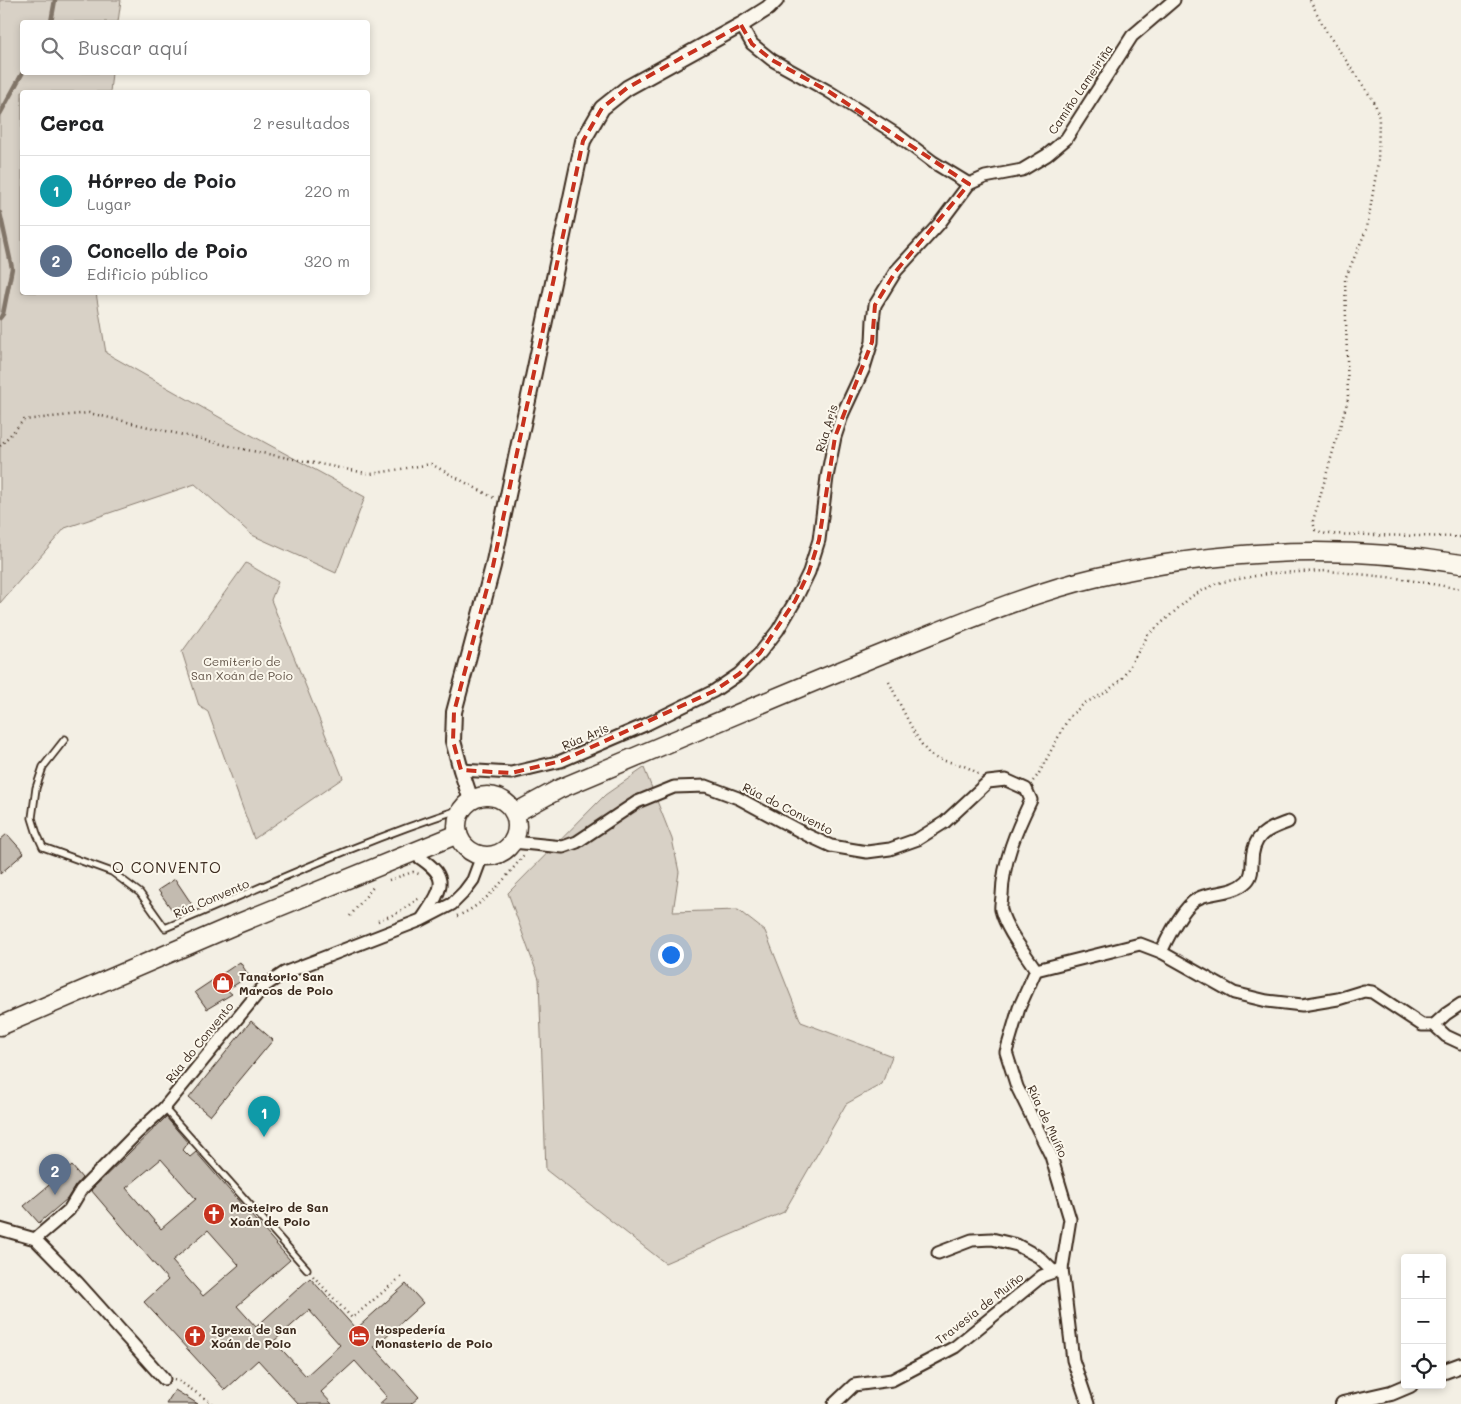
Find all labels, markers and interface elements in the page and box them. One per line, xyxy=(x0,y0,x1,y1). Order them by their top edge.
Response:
search box xyxy=(20,20,370,75)
icon: search xyxy=(38,34,66,62)
text: Buscar aquí xyxy=(78,35,188,60)
street label: Camiño Lameiriña xyxy=(1044,41,1116,137)
text: Cerca xyxy=(40,109,105,136)
text: 2 resultados xyxy=(253,112,350,133)
text: Hórreo de Poio xyxy=(87,168,236,193)
text: 1 xyxy=(52,180,60,201)
text: 220 m xyxy=(304,180,350,201)
text: Lugar xyxy=(87,193,131,214)
text: Concello de Poio xyxy=(87,238,248,263)
text: 2 xyxy=(52,250,60,271)
text: 320 m xyxy=(304,250,350,271)
text: Edificio público xyxy=(87,263,208,284)
street label: Rúa Aris xyxy=(811,402,841,454)
park label: Cemiterio de San Xoán de Poio xyxy=(191,653,293,683)
street label: Rúa Aris xyxy=(559,719,611,753)
street label: Rúa do Convento xyxy=(740,778,836,838)
district label: O CONVENTO xyxy=(112,857,222,877)
street label: Rúa Convento xyxy=(171,875,251,921)
your location xyxy=(658,942,684,968)
place label: Tanatorio San Marcos de Poio xyxy=(239,968,333,998)
shop icon: Tanatorio San Marcos de Poio xyxy=(211,971,235,995)
street label: Rúa do Convento xyxy=(162,998,236,1086)
street label: Rúa de Muíño xyxy=(1024,1082,1072,1160)
pin: 1 xyxy=(248,1096,280,1137)
pin: 2 xyxy=(39,1154,71,1195)
place label: Mosteiro de San Xoán de Poio xyxy=(230,1199,328,1229)
church icon: Mosteiro de San Xoán de Poio xyxy=(202,1202,226,1226)
map controls xyxy=(1401,1254,1446,1389)
button: + xyxy=(1401,1254,1446,1299)
street label: Travesía de Muíño xyxy=(932,1269,1026,1347)
button: − xyxy=(1401,1299,1446,1344)
place label: Igrexa de San Xoán de Poio xyxy=(211,1321,297,1351)
place label: Hospedería Monasterio de Poio xyxy=(375,1321,493,1351)
church icon: Igrexa de San Xoán de Poio xyxy=(183,1324,207,1348)
hotel icon: Hospedería Monasterio de Poio xyxy=(347,1324,371,1348)
button: locate xyxy=(1401,1344,1446,1389)

